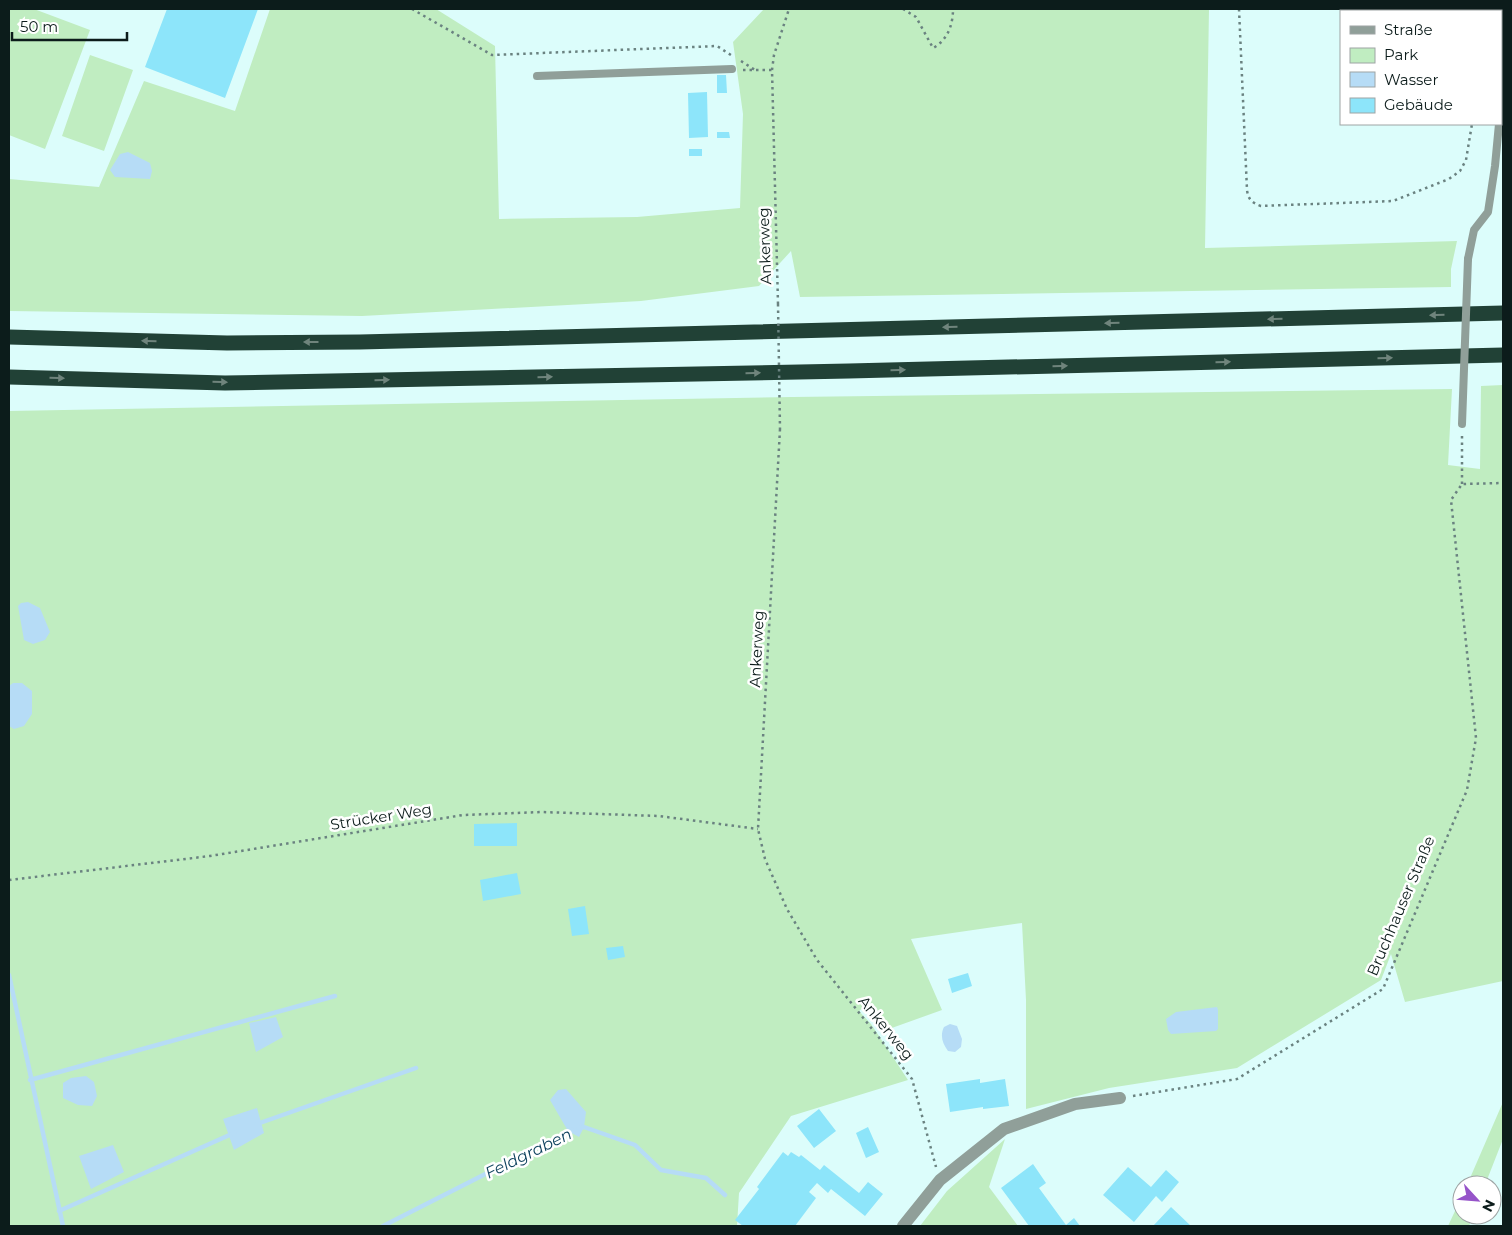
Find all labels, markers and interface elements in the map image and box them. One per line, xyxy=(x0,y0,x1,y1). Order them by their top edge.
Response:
scale bar xyxy=(12,10,128,42)
legend xyxy=(1340,10,1502,125)
text: 50 m xyxy=(20,17,58,36)
text: Straße xyxy=(1384,20,1433,39)
text: Park xyxy=(1384,45,1418,64)
text: Wasser xyxy=(1384,70,1438,89)
text: Gebäude xyxy=(1384,95,1453,114)
street label: Ankerweg xyxy=(754,207,775,285)
one-way arrow xyxy=(1429,311,1445,319)
one-way arrow xyxy=(1266,315,1282,323)
one-way arrow xyxy=(1104,319,1120,327)
one-way arrow xyxy=(941,323,957,331)
one-way arrow xyxy=(141,337,157,345)
one-way arrow xyxy=(303,338,319,346)
one-way arrow xyxy=(1377,353,1393,361)
one-way arrow xyxy=(1215,357,1231,365)
one-way arrow xyxy=(1052,362,1068,370)
one-way arrow xyxy=(890,366,906,374)
one-way arrow xyxy=(745,369,761,377)
one-way arrow xyxy=(537,373,553,381)
one-way arrow xyxy=(50,375,66,383)
one-way arrow xyxy=(375,376,391,384)
one-way arrow xyxy=(212,379,228,387)
street label: Ankerweg xyxy=(745,610,768,688)
street label: Strücker Weg xyxy=(329,799,433,834)
street label: Bruchhauser Straße xyxy=(1363,833,1439,979)
street label: Ankerweg xyxy=(855,992,918,1064)
water label: Feldgraben xyxy=(482,1124,575,1183)
north arrow xyxy=(1452,1175,1502,1225)
text: N xyxy=(1478,1197,1499,1215)

